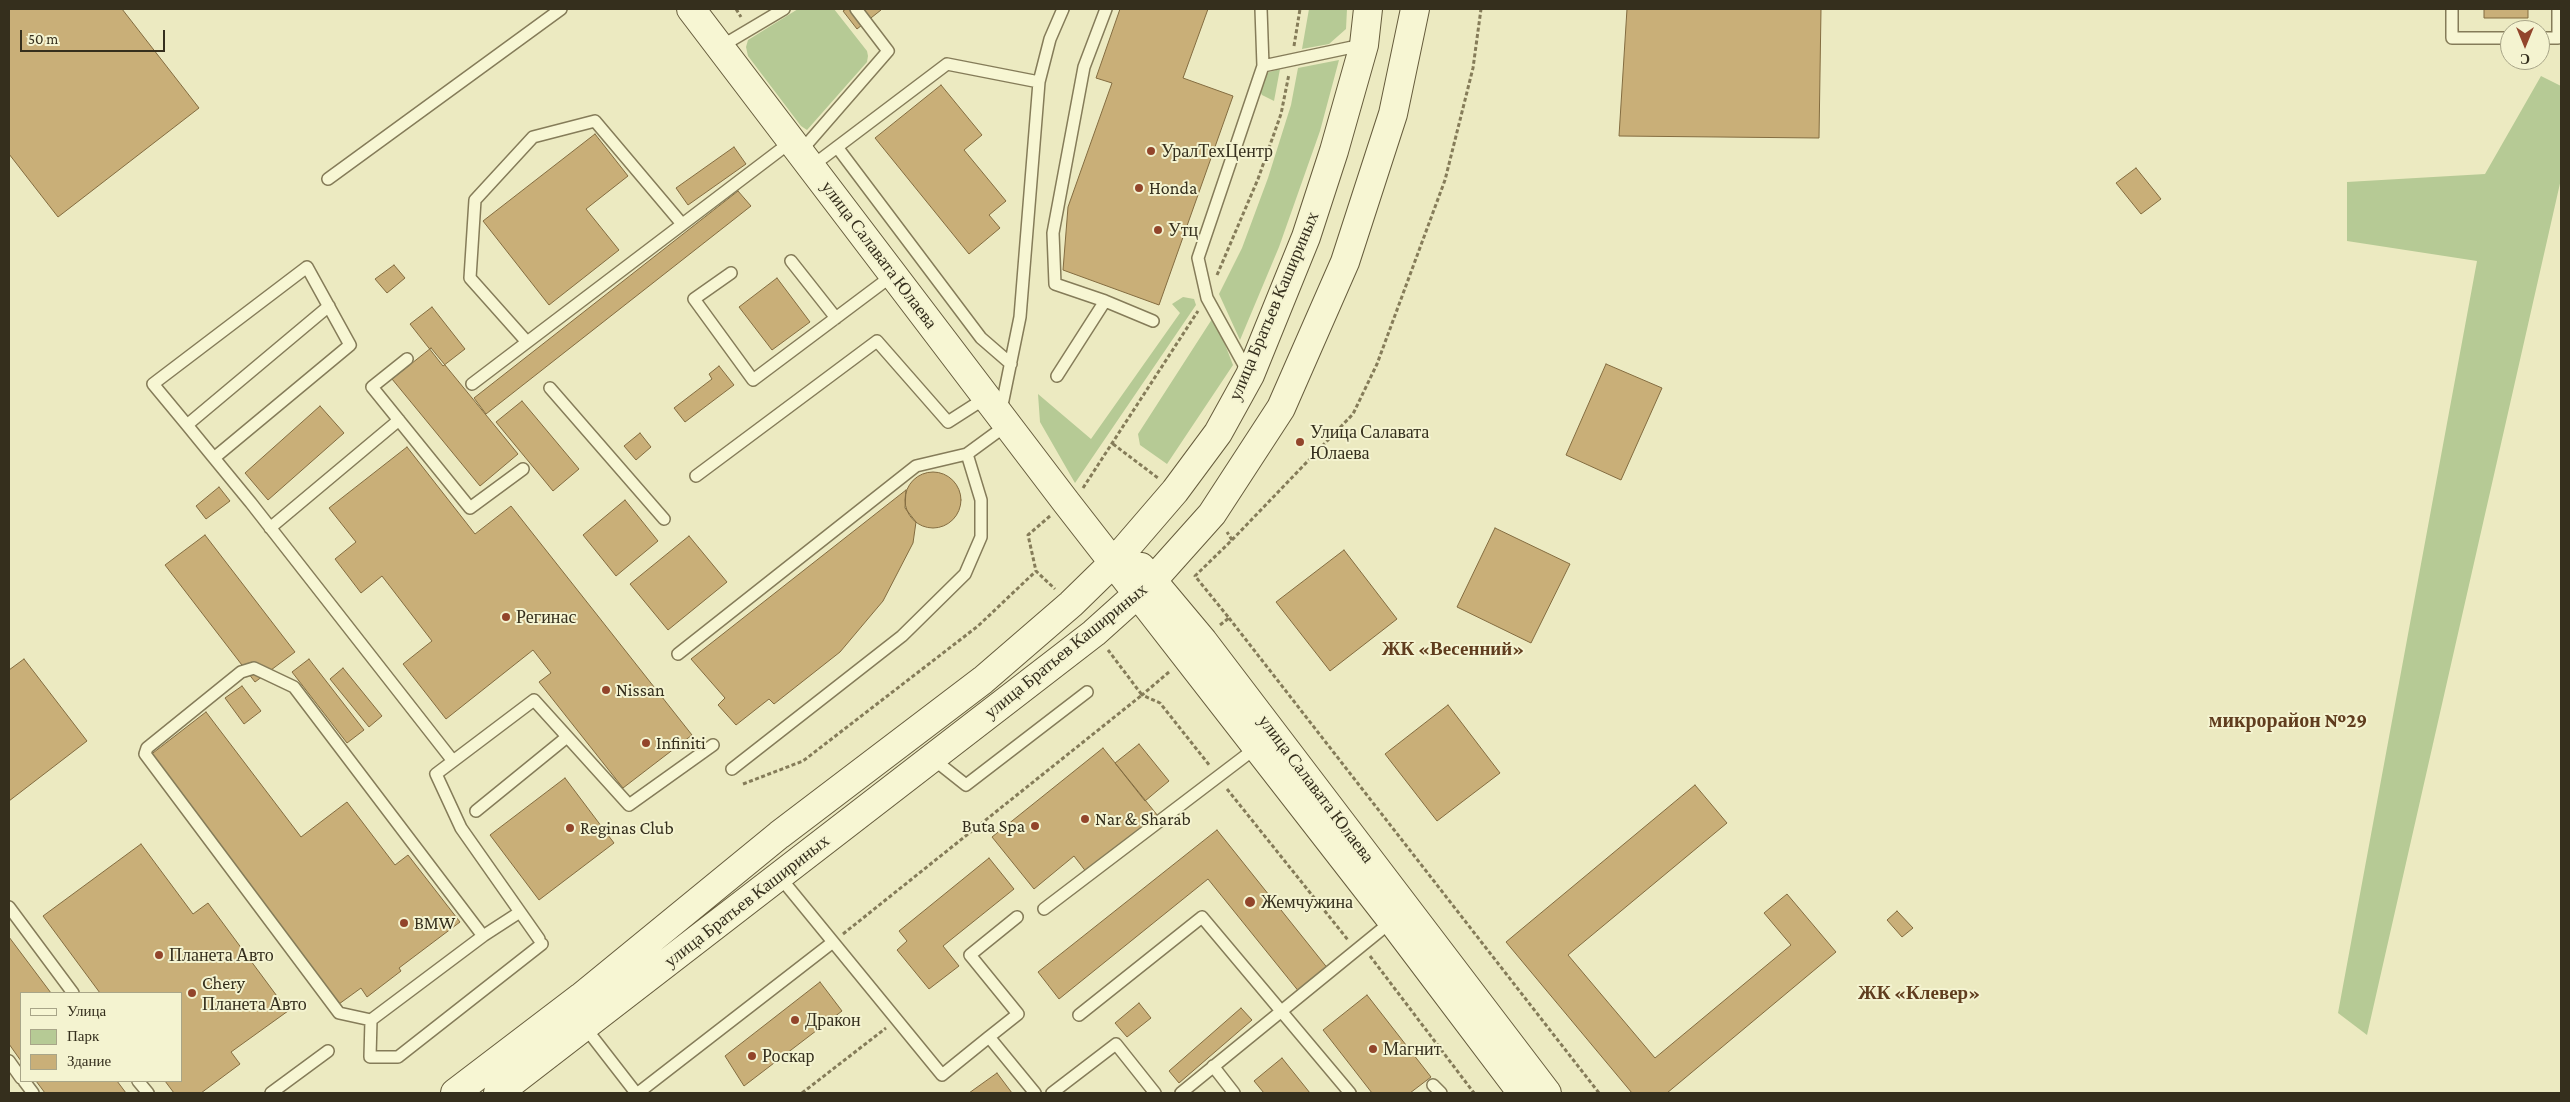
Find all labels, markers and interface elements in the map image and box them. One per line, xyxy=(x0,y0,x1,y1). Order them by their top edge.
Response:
scale bar xyxy=(22,20,168,52)
north arrow xyxy=(2500,20,2550,70)
text: 50 m xyxy=(28,31,58,47)
text: С xyxy=(2520,51,2530,67)
place label: УралТехЦентр xyxy=(1161,140,1273,162)
marker: УралТехЦентр xyxy=(1145,145,1157,157)
street label: улица Салавата Юлаева xyxy=(816,177,942,333)
place label: Honda xyxy=(1149,177,1197,199)
marker: Honda xyxy=(1133,182,1145,194)
street label: улица Братьев Кашириных xyxy=(1224,208,1324,404)
place label: Утц xyxy=(1168,219,1198,241)
marker: Утц xyxy=(1152,224,1164,236)
place label: Улица Салавата Юлаева xyxy=(1310,421,1429,464)
marker: Улица Салавата Юлаева xyxy=(1294,436,1306,448)
street label: улица Братьев Кашириных xyxy=(980,579,1152,723)
place label: Регинас xyxy=(516,606,576,628)
marker: Регинас xyxy=(500,611,512,623)
district label: ЖК «Весенний» xyxy=(1382,638,1524,660)
place label: Nissan xyxy=(616,679,665,701)
marker: Nissan xyxy=(600,684,612,696)
district label: микрорайон №29 xyxy=(2209,709,2367,733)
street label: улица Салавата Юлаева xyxy=(1253,711,1379,867)
place label: Infiniti xyxy=(656,732,706,754)
marker: Infiniti xyxy=(640,737,652,749)
place label: Nar & Sharab xyxy=(1095,808,1191,830)
marker: Nar & Sharab xyxy=(1079,813,1091,825)
place label: Buta Spa xyxy=(962,815,1025,837)
place label: Reginas Club xyxy=(580,817,674,839)
marker: Buta Spa xyxy=(1029,820,1041,832)
marker: Reginas Club xyxy=(564,822,576,834)
street label: улица Братьев Кашириных xyxy=(660,830,834,972)
place label: Жемчужина xyxy=(1261,891,1353,913)
marker: Жемчужина xyxy=(1243,895,1257,909)
place label: BMW xyxy=(414,912,455,934)
marker: BMW xyxy=(398,917,410,929)
place label: Планета Авто xyxy=(169,944,274,966)
marker: Планета Авто xyxy=(153,949,165,961)
place label: Chery Планета Авто xyxy=(202,972,307,1014)
district label: ЖК «Клевер» xyxy=(1858,982,1980,1004)
marker: Chery Планета Авто xyxy=(186,987,198,999)
legend xyxy=(20,992,182,1082)
text: Улица xyxy=(67,1003,106,1019)
place label: Дракон xyxy=(805,1009,861,1031)
marker: Дракон xyxy=(789,1014,801,1026)
text: Парк xyxy=(67,1028,99,1044)
place label: Магнит xyxy=(1383,1038,1442,1060)
marker: Магнит xyxy=(1367,1043,1379,1055)
place label: Роскар xyxy=(762,1045,814,1067)
marker: Роскар xyxy=(746,1050,758,1062)
text: Здание xyxy=(67,1053,111,1069)

